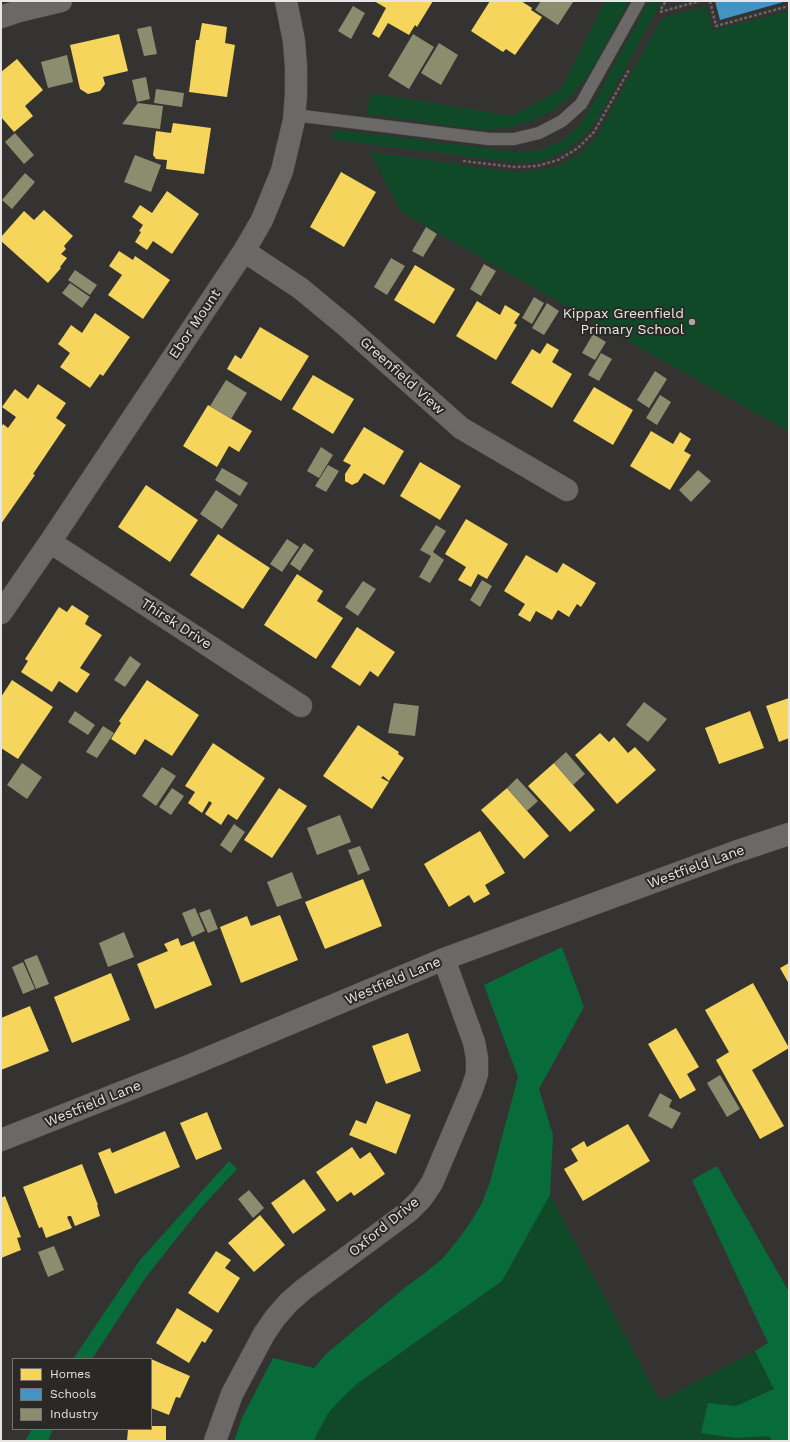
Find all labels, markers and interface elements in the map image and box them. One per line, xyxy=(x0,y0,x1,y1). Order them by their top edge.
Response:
street label: Ebor Mount xyxy=(166,286,224,362)
place label: Kippax Greenfield Primary School xyxy=(563,306,684,338)
marker: Kippax Greenfield Primary School xyxy=(687,317,697,327)
street label: Greenfield View xyxy=(356,334,448,418)
street label: Thirsk Drive xyxy=(138,595,214,653)
street label: Westfield Lane xyxy=(645,842,747,892)
street label: Westfield Lane xyxy=(343,953,443,1009)
street label: Westfield Lane xyxy=(42,1077,144,1131)
street label: Oxford Drive xyxy=(346,1194,422,1260)
legend xyxy=(12,1358,152,1430)
text: Homes xyxy=(50,1367,91,1381)
text: Schools xyxy=(50,1387,96,1401)
text: Industry xyxy=(50,1407,98,1421)

